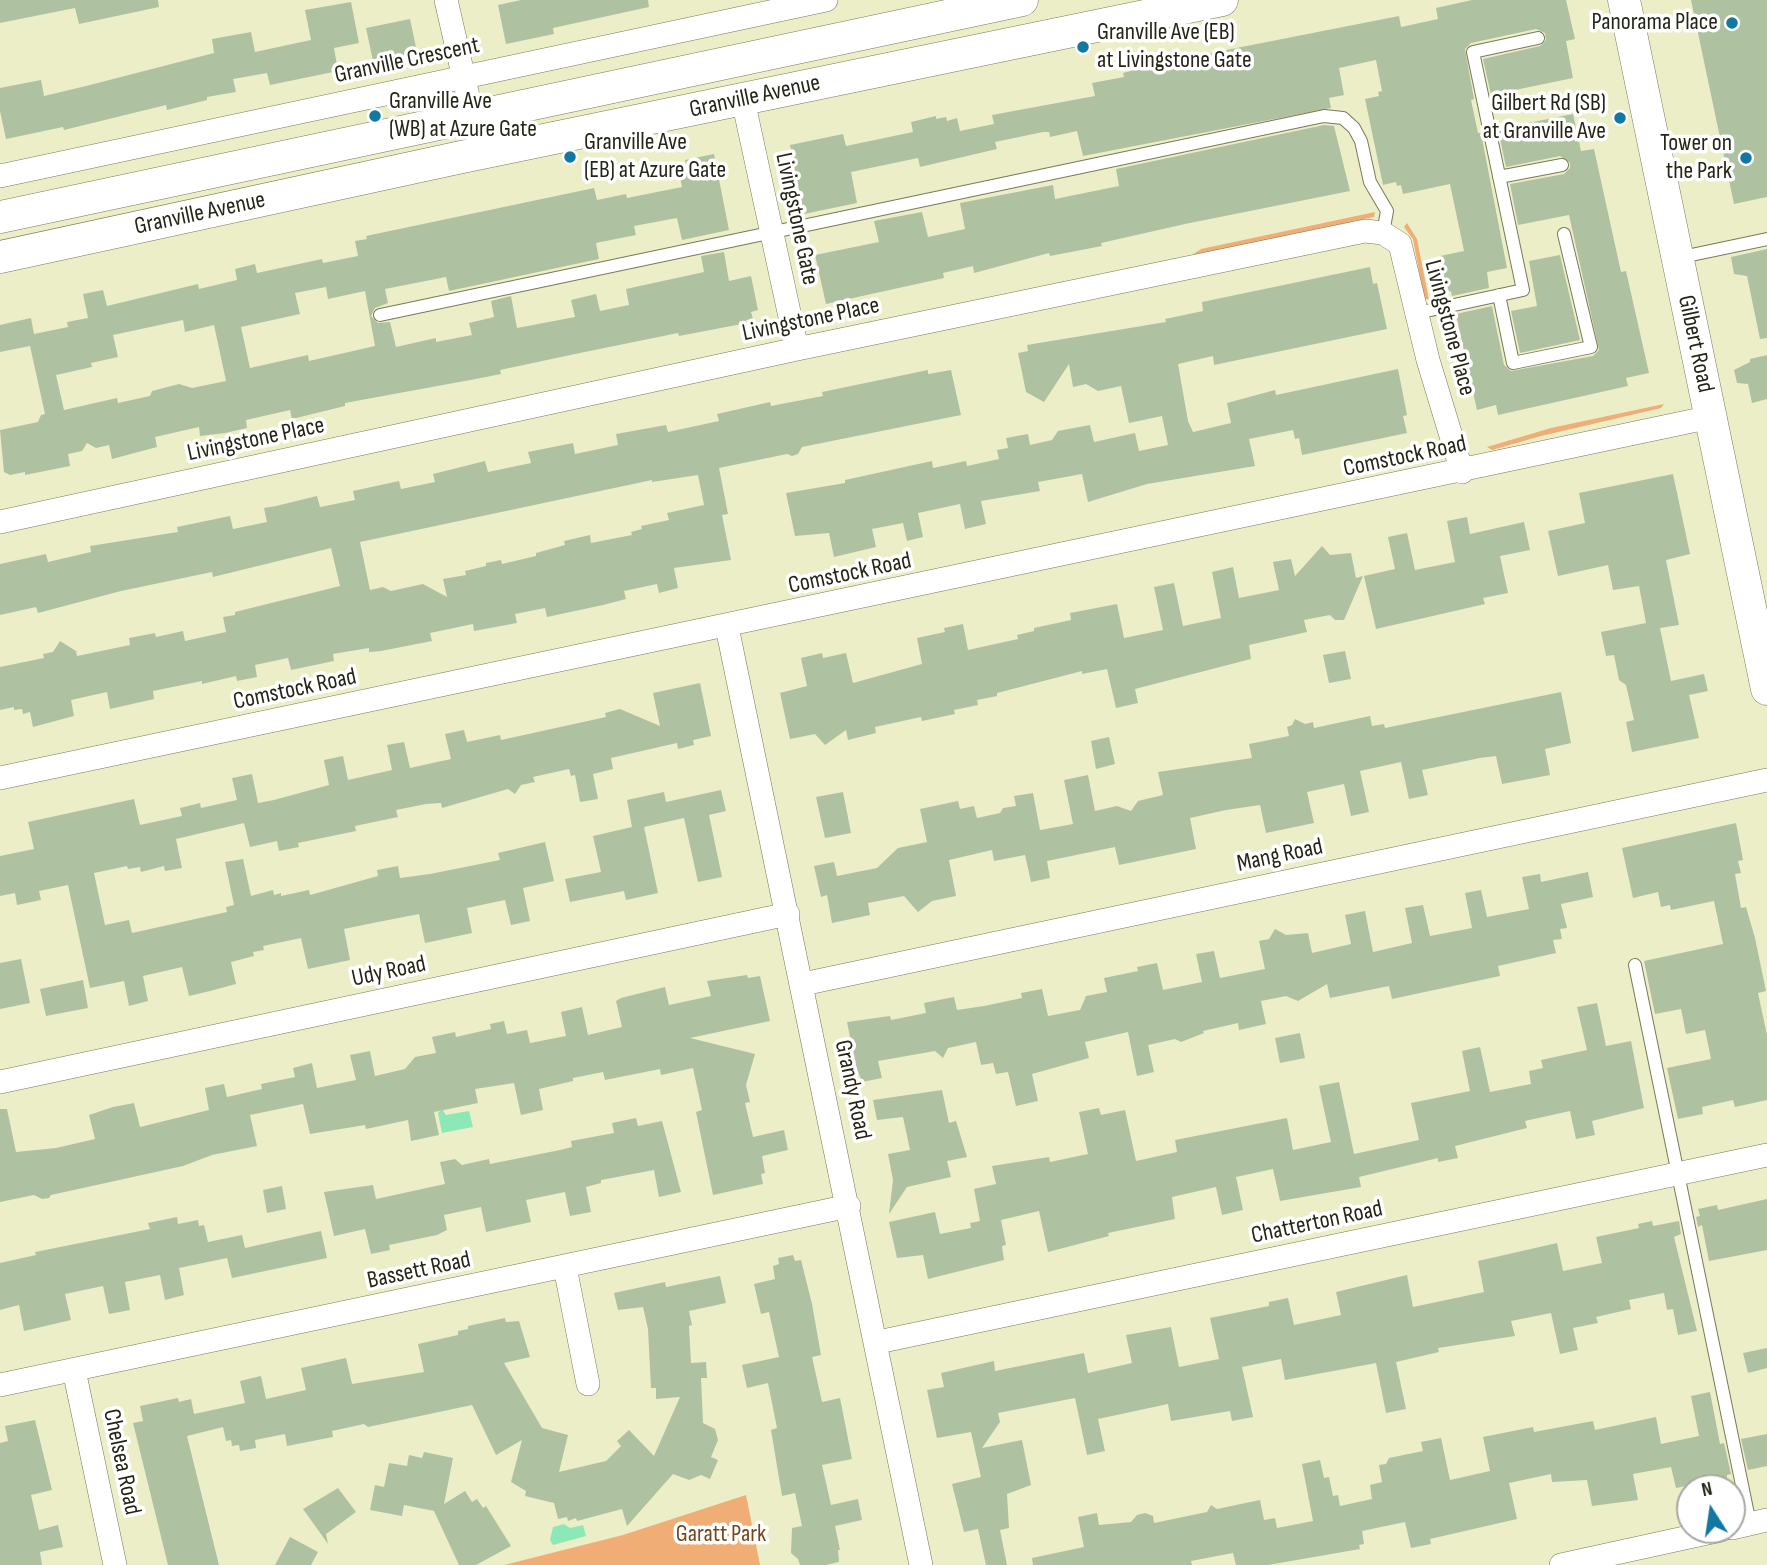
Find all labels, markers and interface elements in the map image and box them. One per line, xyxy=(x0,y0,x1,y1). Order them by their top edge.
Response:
place label: Panorama Place xyxy=(1592,9,1718,37)
marker: Panorama Place xyxy=(1724,15,1740,31)
place label: Granville Ave (EB) at Livingstone Gate xyxy=(1097,19,1252,75)
street label: Granville Crescent xyxy=(332,32,482,90)
marker: Granville Ave (EB) at Livingstone Gate xyxy=(1075,39,1091,55)
street label: Granville Avenue xyxy=(687,69,823,125)
place label: Granville Ave (WB) at Azure Gate xyxy=(389,88,537,144)
place label: Gilbert Rd (SB) at Granville Ave xyxy=(1483,90,1606,146)
marker: Granville Ave (WB) at Azure Gate xyxy=(367,108,383,124)
marker: Gilbert Rd (SB) at Granville Ave xyxy=(1612,110,1628,126)
place label: Granville Ave (EB) at Azure Gate xyxy=(584,129,726,185)
place label: Tower on the Park xyxy=(1660,130,1732,186)
marker: Granville Ave (EB) at Azure Gate xyxy=(562,149,578,165)
street label: Livingstone Gate xyxy=(768,150,824,288)
marker: Tower on the Park xyxy=(1738,150,1754,166)
street label: Granville Avenue xyxy=(132,186,268,242)
street label: Livingstone Place xyxy=(1417,257,1481,399)
street label: Livingstone Place xyxy=(740,291,882,349)
street label: Gilbert Road xyxy=(1671,293,1719,395)
street label: Livingstone Place xyxy=(185,411,327,469)
street label: Comstock Road xyxy=(1341,430,1469,484)
street label: Comstock Road xyxy=(786,547,914,601)
street label: Comstock Road xyxy=(231,663,359,717)
street label: Mang Road xyxy=(1234,833,1326,879)
street label: Udy Road xyxy=(349,950,429,994)
street label: Grandy Road xyxy=(827,1038,877,1142)
street label: Chatterton Road xyxy=(1249,1195,1385,1251)
street label: Bassett Road xyxy=(365,1246,473,1296)
street label: Chelsea Road xyxy=(96,1407,146,1517)
north arrow xyxy=(1676,1474,1746,1544)
text: N xyxy=(1700,1478,1714,1502)
park label: Garatt Park xyxy=(676,1521,766,1549)

